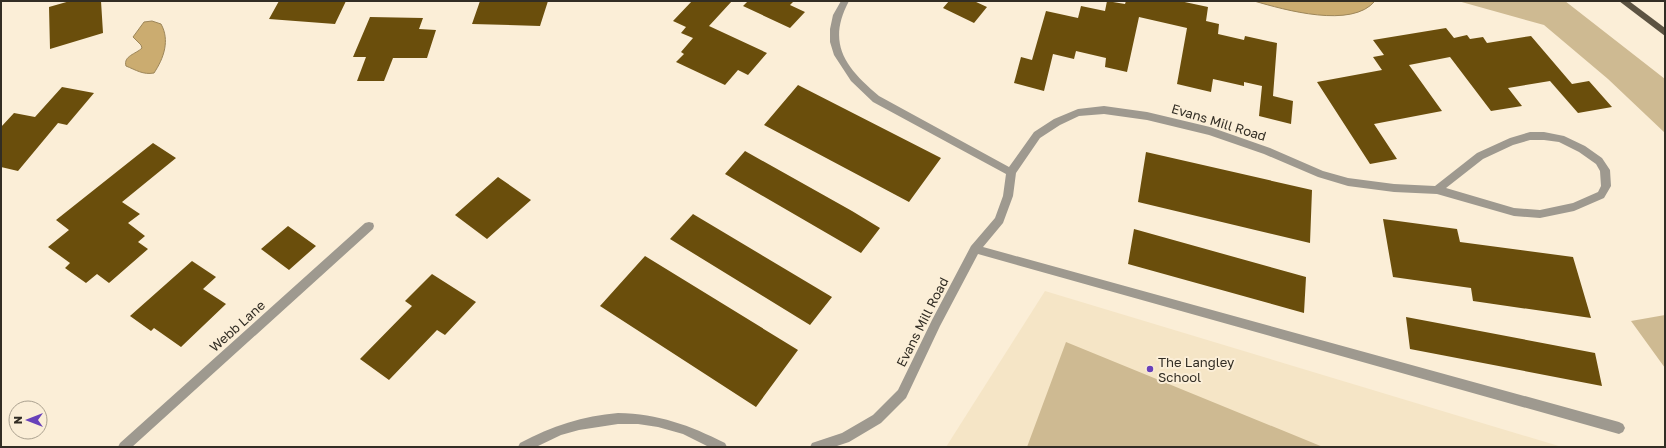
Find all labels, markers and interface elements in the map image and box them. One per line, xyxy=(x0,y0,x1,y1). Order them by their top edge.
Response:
street label: Evans Mill Road xyxy=(1170,100,1268,144)
street label: Evans Mill Road xyxy=(893,275,951,369)
street label: Webb Lane xyxy=(206,297,268,355)
place label: The Langley School xyxy=(1158,354,1235,385)
marker: The Langley School xyxy=(1145,364,1155,374)
north arrow xyxy=(8,400,48,440)
text: N xyxy=(11,416,24,424)

